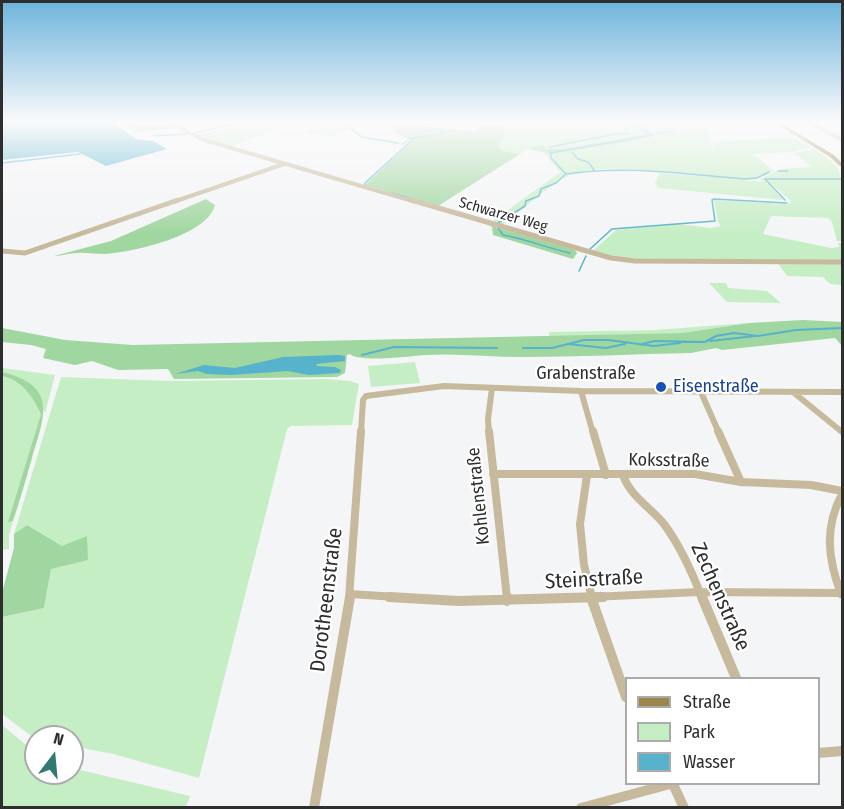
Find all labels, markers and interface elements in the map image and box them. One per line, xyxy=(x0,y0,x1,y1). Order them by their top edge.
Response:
street label: Schwarzer Weg xyxy=(457,194,549,236)
street label: Grabenstraße xyxy=(536,363,636,385)
place label: Eisenstraße xyxy=(673,376,759,398)
marker: Eisenstraße xyxy=(654,380,668,394)
street label: Kohlenstraße xyxy=(463,446,495,546)
street label: Koksstraße xyxy=(628,449,710,473)
street label: Dorotheenstraße xyxy=(306,526,348,674)
street label: Zechenstraße xyxy=(685,539,755,655)
street label: Steinstraße xyxy=(544,565,644,595)
legend xyxy=(625,677,820,785)
text: Straße xyxy=(683,691,731,713)
text: Park xyxy=(683,721,715,743)
north arrow xyxy=(24,725,84,785)
text: N xyxy=(51,729,66,750)
text: Wasser xyxy=(683,751,735,773)

